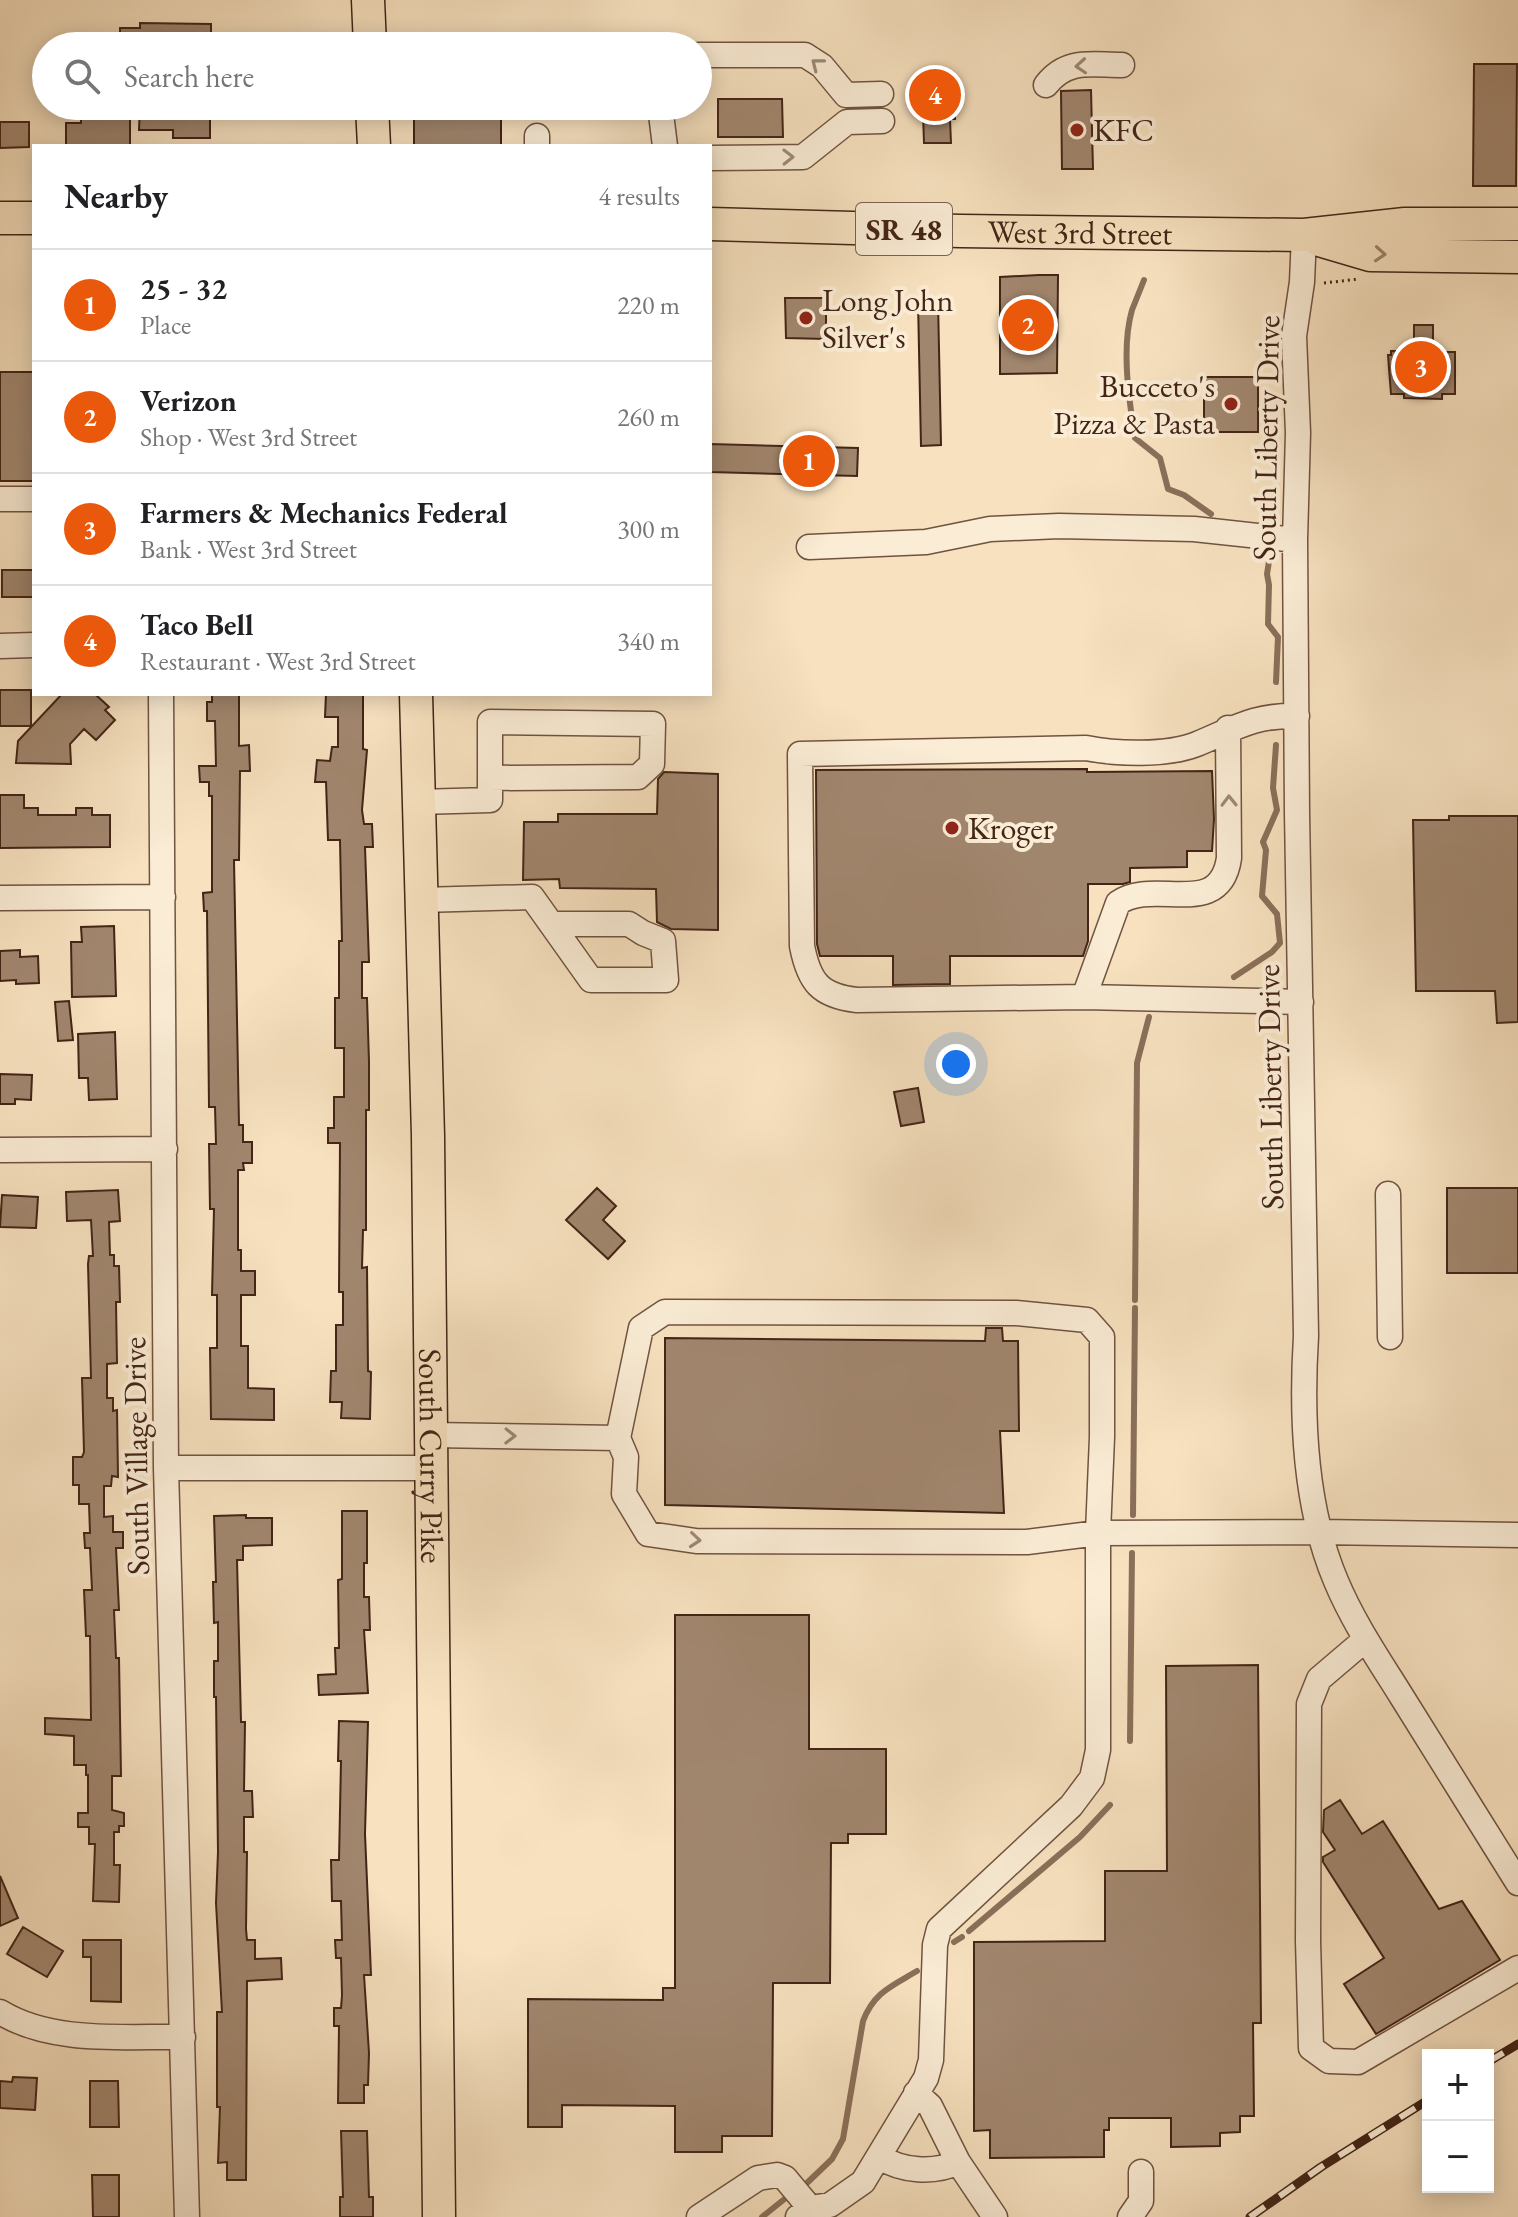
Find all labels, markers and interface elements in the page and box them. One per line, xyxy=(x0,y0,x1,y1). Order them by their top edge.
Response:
search box xyxy=(32,32,712,120)
icon: search xyxy=(60,54,104,98)
text: Search here xyxy=(124,57,254,96)
one-way arrow xyxy=(1074,57,1087,74)
one-way arrow xyxy=(811,60,826,74)
pin: 4 xyxy=(909,65,961,125)
place label: KFC xyxy=(1093,109,1154,151)
marker: KFC xyxy=(1068,121,1086,139)
one-way arrow xyxy=(782,148,795,166)
text: Nearby xyxy=(64,174,168,218)
text: 4 results xyxy=(599,179,680,213)
road number: SR 48 xyxy=(856,203,952,255)
street label: West 3rd Street xyxy=(987,210,1172,254)
one-way arrow xyxy=(1374,246,1387,263)
text: 25 - 32 xyxy=(140,269,227,308)
place label: Long John Silver's xyxy=(822,279,953,358)
text: 1 xyxy=(83,288,97,322)
text: 220 m xyxy=(617,288,680,322)
pin: 2 xyxy=(1002,295,1054,355)
text: Place xyxy=(140,308,191,342)
marker: Long John Silver's xyxy=(797,309,815,327)
street label: South Liberty Drive xyxy=(1243,315,1289,561)
pin: 3 xyxy=(1395,337,1447,397)
place label: Bucceto's Pizza & Pasta xyxy=(1054,365,1215,444)
text: Verizon xyxy=(140,381,237,420)
marker: Bucceto's Pizza & Pasta xyxy=(1222,395,1240,413)
text: 2 xyxy=(83,400,97,434)
text: 260 m xyxy=(617,400,680,434)
text: Shop · West 3rd Street xyxy=(140,420,357,454)
pin: 1 xyxy=(783,431,835,491)
text: Farmers & Mechanics Federal xyxy=(140,493,508,532)
text: 3 xyxy=(83,512,97,546)
text: 300 m xyxy=(617,512,680,546)
text: Bank · West 3rd Street xyxy=(140,532,357,566)
text: Taco Bell xyxy=(140,605,254,644)
text: 4 xyxy=(83,624,97,658)
text: 340 m xyxy=(617,624,680,658)
text: Restaurant · West 3rd Street xyxy=(140,644,416,678)
one-way arrow xyxy=(1220,794,1238,807)
place label: Kroger xyxy=(968,807,1054,849)
marker: Kroger xyxy=(943,819,961,837)
street label: South Liberty Drive xyxy=(1247,964,1293,1210)
your location xyxy=(936,1044,976,1084)
street label: South Village Drive xyxy=(113,1336,159,1576)
street label: South Curry Pike xyxy=(409,1348,453,1564)
one-way arrow xyxy=(504,1428,517,1445)
one-way arrow xyxy=(689,1531,702,1548)
map controls xyxy=(1422,2049,1494,2193)
button: + xyxy=(1422,2049,1494,2121)
button: − xyxy=(1422,2121,1494,2193)

